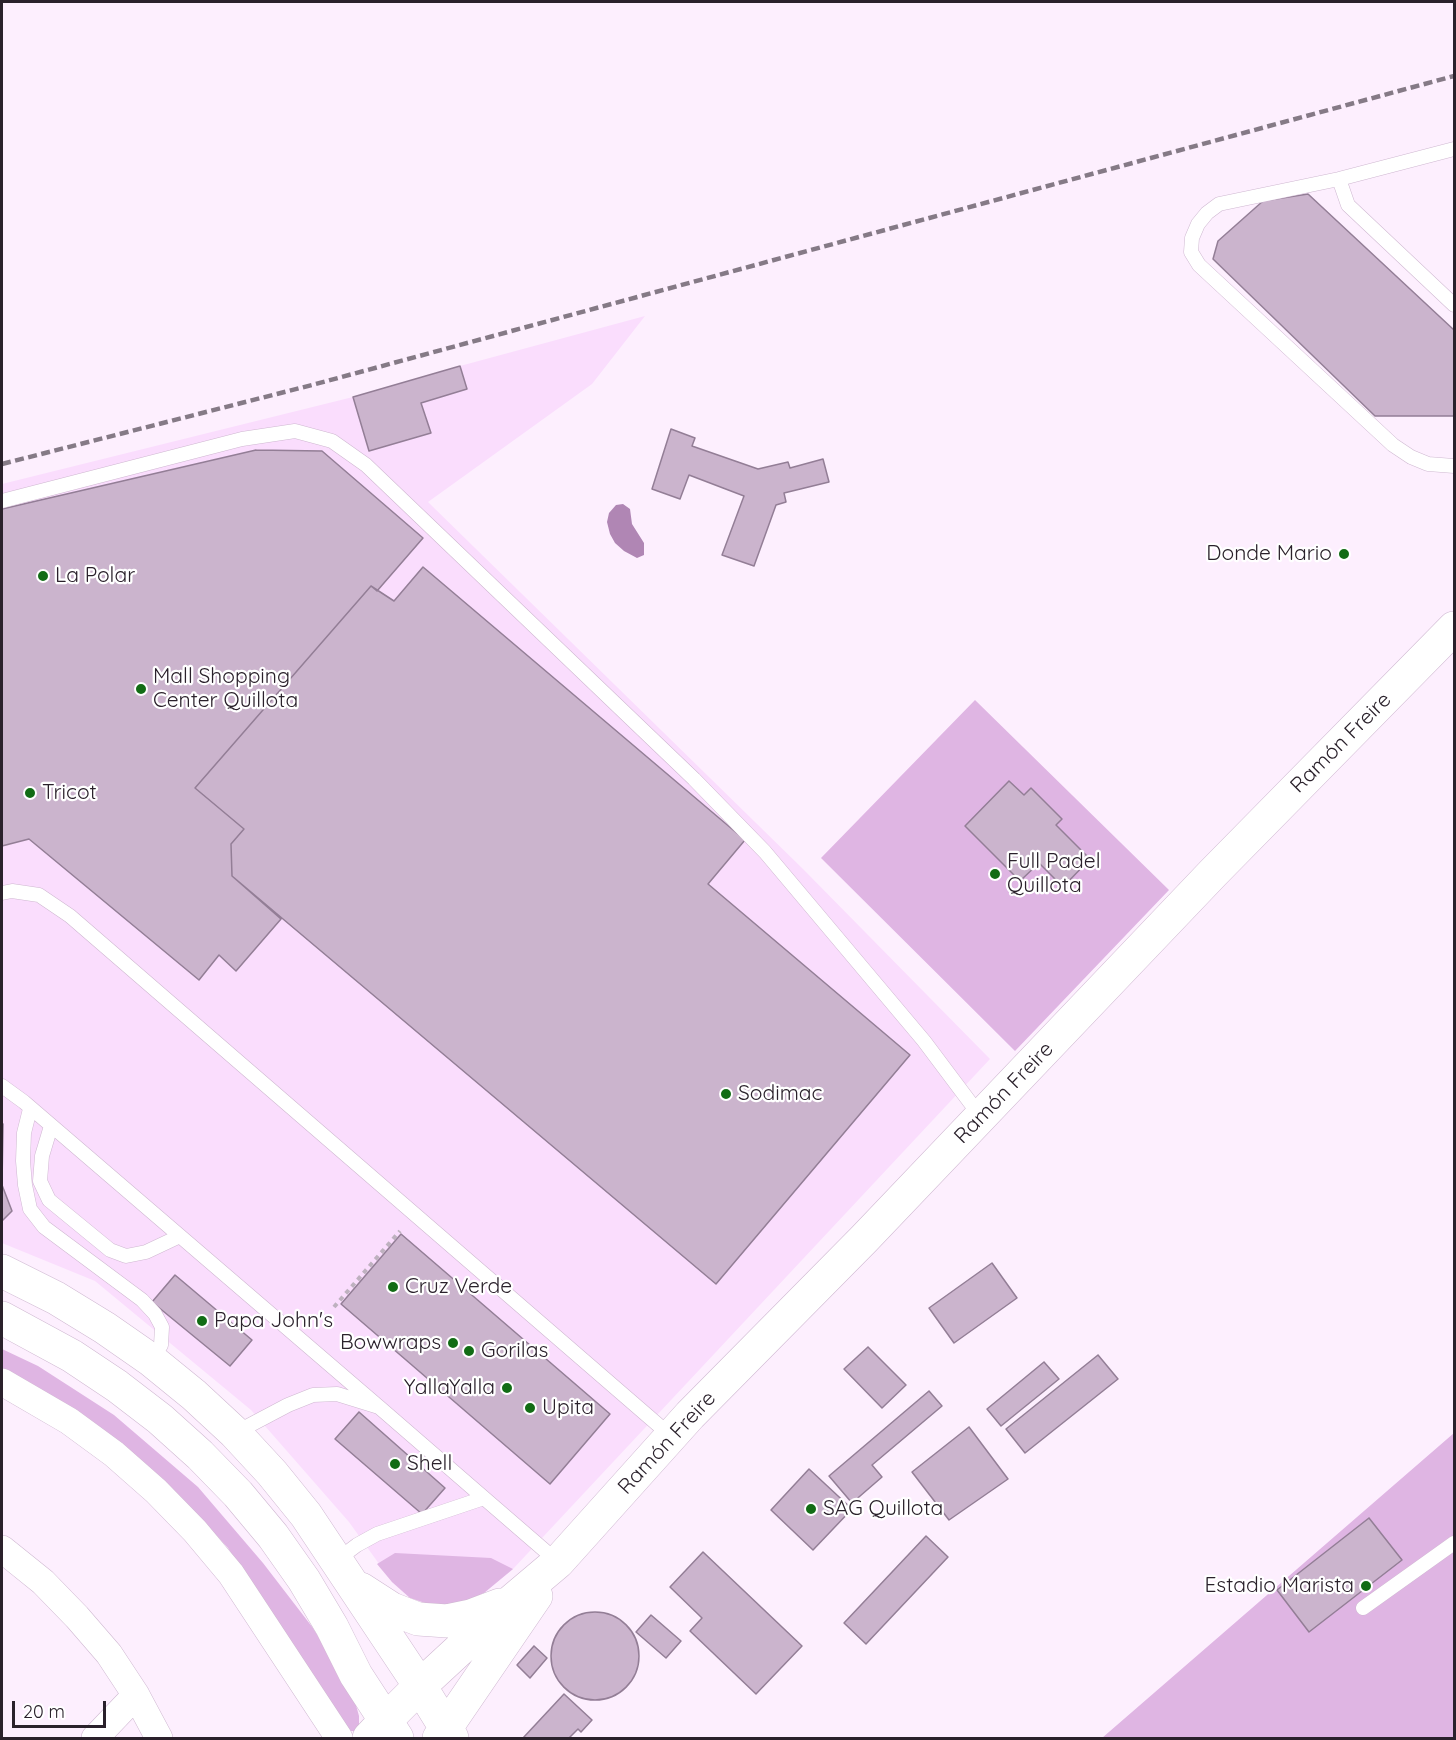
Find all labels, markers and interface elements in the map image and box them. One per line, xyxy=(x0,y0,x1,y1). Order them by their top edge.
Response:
place label: Donde Mario xyxy=(1206,541,1332,567)
marker: Donde Mario xyxy=(1337,547,1351,561)
place label: La Polar xyxy=(55,563,135,589)
marker: La Polar xyxy=(36,569,50,583)
place label: Mall Shopping Center Quillota xyxy=(153,664,298,714)
marker: Mall Shopping Center Quillota xyxy=(134,682,148,696)
street label: Ramón Freire xyxy=(1286,688,1396,798)
place label: Tricot xyxy=(42,780,97,806)
marker: Tricot xyxy=(23,786,37,800)
place label: Full Padel Quillota xyxy=(1007,849,1100,899)
marker: Full Padel Quillota xyxy=(988,867,1002,881)
street label: Ramón Freire xyxy=(949,1037,1059,1149)
place label: Sodimac xyxy=(738,1081,822,1107)
marker: Sodimac xyxy=(719,1087,733,1101)
place label: Cruz Verde xyxy=(405,1274,512,1300)
marker: Cruz Verde xyxy=(386,1280,400,1294)
place label: Papa John's xyxy=(214,1308,333,1334)
marker: Papa John's xyxy=(195,1314,209,1328)
place label: Bowwraps xyxy=(340,1330,441,1356)
marker: Bowwraps xyxy=(446,1336,460,1350)
place label: Gorilas xyxy=(481,1338,548,1364)
marker: Gorilas xyxy=(462,1344,476,1358)
place label: YallaYalla xyxy=(404,1375,495,1401)
marker: YallaYalla xyxy=(500,1381,514,1395)
street label: Ramón Freire xyxy=(613,1386,721,1500)
place label: Upita xyxy=(542,1395,594,1421)
marker: Upita xyxy=(523,1401,537,1415)
place label: Shell xyxy=(407,1451,452,1477)
marker: Shell xyxy=(388,1457,402,1471)
place label: SAG Quillota xyxy=(823,1496,943,1522)
marker: SAG Quillota xyxy=(804,1502,818,1516)
place label: Estadio Marista xyxy=(1204,1573,1354,1599)
marker: Estadio Marista xyxy=(1359,1579,1373,1593)
scale bar xyxy=(15,1689,110,1727)
text: 20 m xyxy=(23,1700,65,1723)

